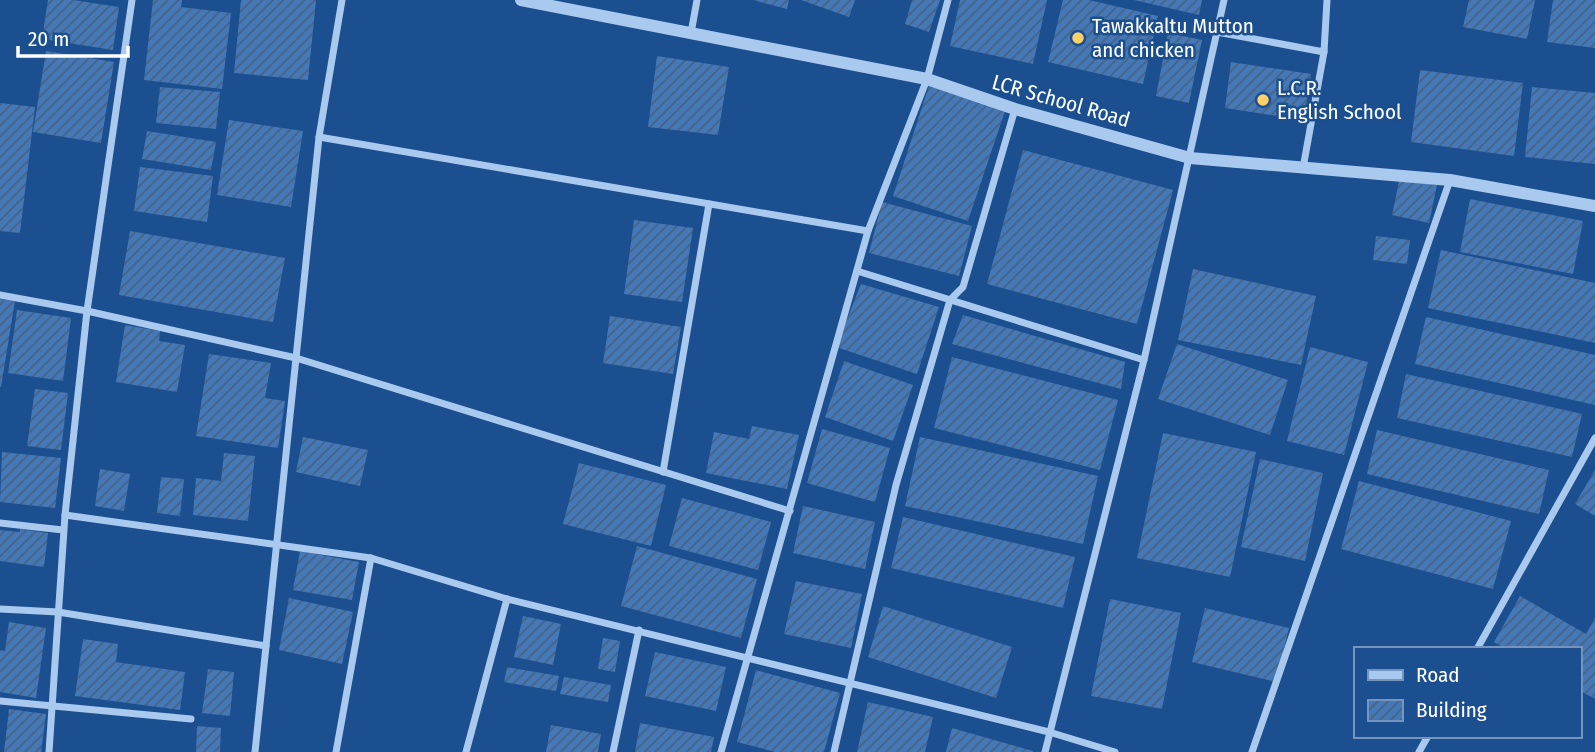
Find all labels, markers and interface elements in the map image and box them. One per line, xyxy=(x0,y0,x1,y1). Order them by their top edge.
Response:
place label: Tawakkaltu Mutton and chicken xyxy=(1092,13,1254,63)
scale bar xyxy=(18,14,128,58)
text: 20 m xyxy=(28,26,69,52)
marker: Tawakkaltu Mutton and chicken xyxy=(1070,30,1086,46)
street label: LCR School Road xyxy=(989,69,1133,133)
place label: L.C.R. English School xyxy=(1277,75,1402,125)
marker: L.C.R. English School xyxy=(1255,92,1271,108)
legend xyxy=(1354,647,1581,738)
text: Road xyxy=(1416,662,1460,688)
text: Building xyxy=(1416,697,1487,723)

